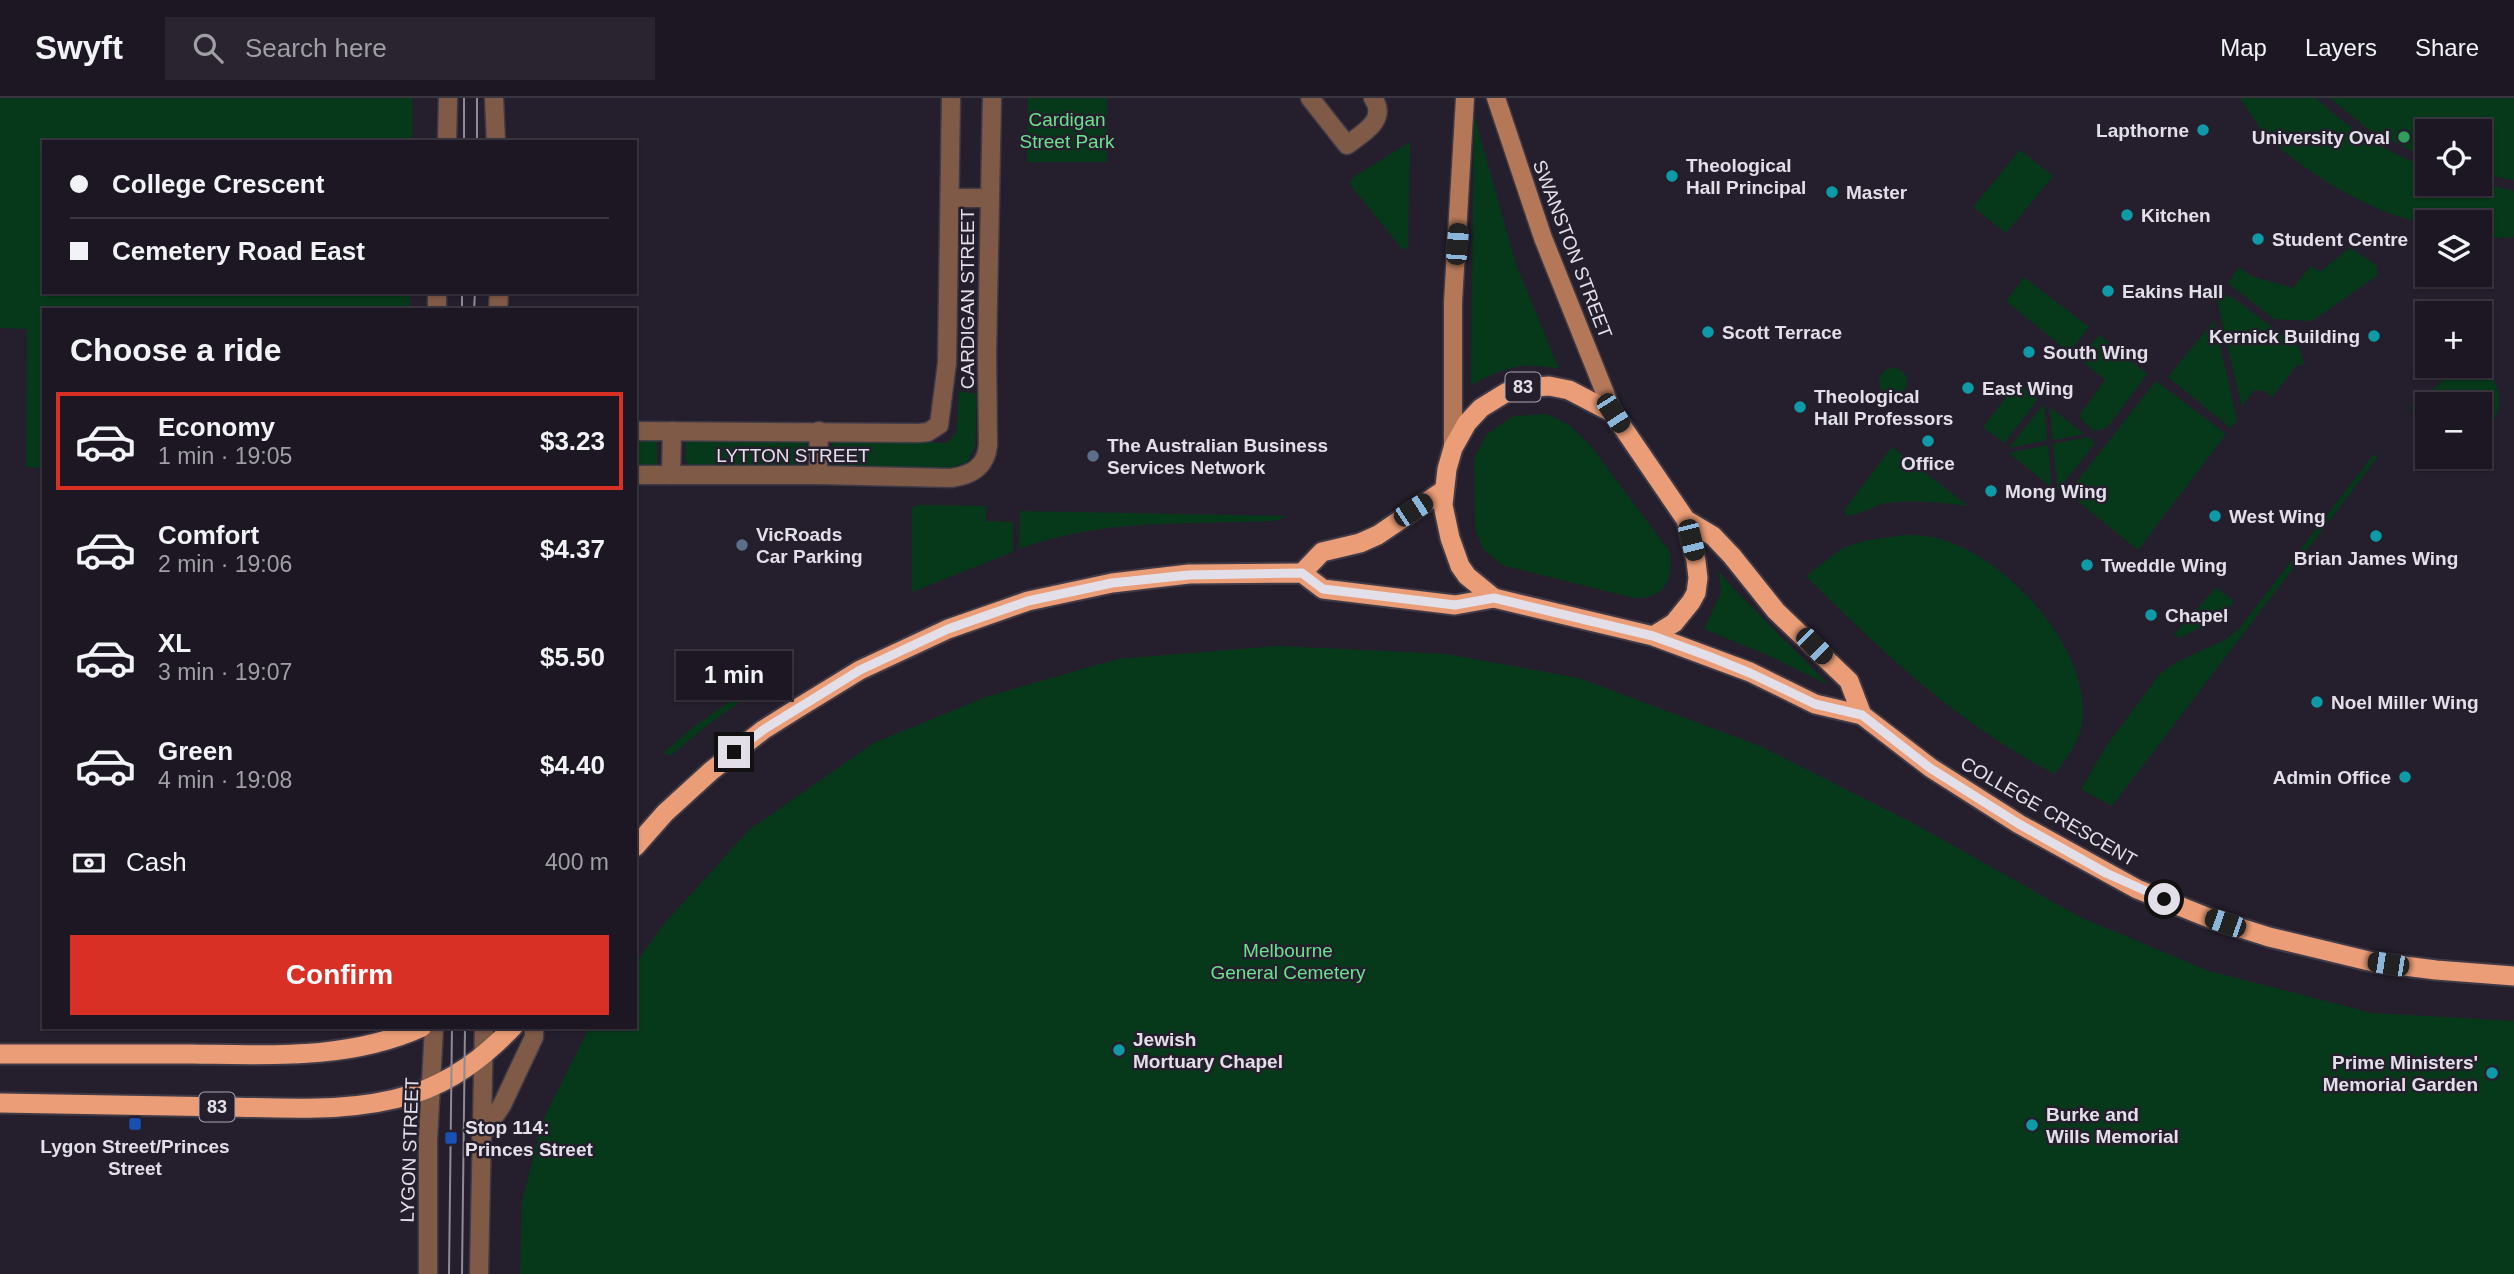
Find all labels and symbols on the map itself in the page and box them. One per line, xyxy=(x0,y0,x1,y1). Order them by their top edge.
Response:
park label: Cardigan Street Park xyxy=(1019,109,1115,152)
place label: Lapthorne xyxy=(2096,120,2189,141)
marker: Lapthorne xyxy=(2195,122,2211,138)
place label: University Oval xyxy=(2252,127,2390,148)
marker: University Oval xyxy=(2396,129,2412,145)
place label: Theological Hall Principal xyxy=(1686,155,1806,198)
street label: SWANSTON STREET xyxy=(1529,157,1616,342)
marker: Theological Hall Principal xyxy=(1664,168,1680,184)
place label: Master xyxy=(1846,182,1908,203)
marker: Master xyxy=(1824,184,1840,200)
place label: Kitchen xyxy=(2141,205,2211,226)
marker: Kitchen xyxy=(2119,207,2135,223)
street label: CARDIGAN STREET xyxy=(957,208,978,389)
car xyxy=(1446,222,1469,266)
place label: Student Centre xyxy=(2272,229,2408,250)
marker: Student Centre xyxy=(2250,231,2266,247)
place label: Eakins Hall xyxy=(2122,281,2223,302)
marker: Eakins Hall xyxy=(2100,283,2116,299)
place label: Scott Terrace xyxy=(1722,322,1842,343)
marker: Scott Terrace xyxy=(1700,324,1716,340)
place label: Kernick Building xyxy=(2209,326,2360,347)
marker: Kernick Building xyxy=(2366,328,2382,344)
place label: South Wing xyxy=(2043,342,2148,363)
marker: South Wing xyxy=(2021,344,2037,360)
road number: 83 xyxy=(1506,372,1540,402)
place label: East Wing xyxy=(1982,378,2074,399)
marker: East Wing xyxy=(1960,380,1976,396)
place label: Theological Hall Professors xyxy=(1814,386,1953,429)
car xyxy=(1593,390,1634,436)
marker: Theological Hall Professors xyxy=(1792,399,1808,415)
marker: Office xyxy=(1920,433,1936,449)
place label: The Australian Business Services Network xyxy=(1107,435,1328,478)
street label: LYTTON STREET xyxy=(716,445,870,466)
marker: The Australian Business Services Network xyxy=(1085,448,1101,464)
place label: Office xyxy=(1901,453,1955,474)
place label: Mong Wing xyxy=(2005,481,2107,502)
marker: Mong Wing xyxy=(1983,483,1999,499)
car xyxy=(1390,490,1437,530)
place label: West Wing xyxy=(2229,506,2326,527)
marker: West Wing xyxy=(2207,508,2223,524)
car xyxy=(1676,517,1707,563)
place label: VicRoads Car Parking xyxy=(756,524,863,567)
marker: Brian James Wing xyxy=(2368,528,2384,544)
marker: VicRoads Car Parking xyxy=(734,537,750,553)
place label: Brian James Wing xyxy=(2294,548,2458,569)
place label: Tweddle Wing xyxy=(2101,555,2227,576)
marker: Tweddle Wing xyxy=(2079,557,2095,573)
place label: Chapel xyxy=(2165,605,2228,626)
marker: Chapel xyxy=(2143,607,2159,623)
car xyxy=(1792,624,1837,668)
callout: 1 min xyxy=(676,650,792,700)
place label: Noel Miller Wing xyxy=(2331,692,2479,713)
marker: Noel Miller Wing xyxy=(2309,694,2325,710)
route end xyxy=(718,736,750,768)
street label: COLLEGE CRESCENT xyxy=(1957,752,2141,871)
place label: Admin Office xyxy=(2273,767,2391,788)
marker: Admin Office xyxy=(2397,769,2413,785)
route start xyxy=(2148,883,2180,915)
car xyxy=(2202,906,2249,940)
park label: Melbourne General Cemetery xyxy=(1210,940,1366,983)
car xyxy=(2366,950,2411,978)
place label: Jewish Mortuary Chapel xyxy=(1133,1029,1283,1072)
marker: Jewish Mortuary Chapel xyxy=(1111,1042,1127,1058)
place label: Prime Ministers' Memorial Garden xyxy=(2323,1052,2478,1095)
marker: Prime Ministers' Memorial Garden xyxy=(2484,1065,2500,1081)
street label: LYGON STREET xyxy=(396,1077,423,1223)
road number: 83 xyxy=(200,1092,234,1122)
place label: Burke and Wills Memorial xyxy=(2046,1104,2179,1147)
marker: Lygon Street/Princes Street xyxy=(127,1116,143,1132)
place label: Stop 114: Princes Street xyxy=(465,1117,593,1160)
marker: Burke and Wills Memorial xyxy=(2024,1117,2040,1133)
marker: Stop 114: Princes Street xyxy=(443,1130,459,1146)
place label: Lygon Street/Princes Street xyxy=(40,1136,230,1179)

